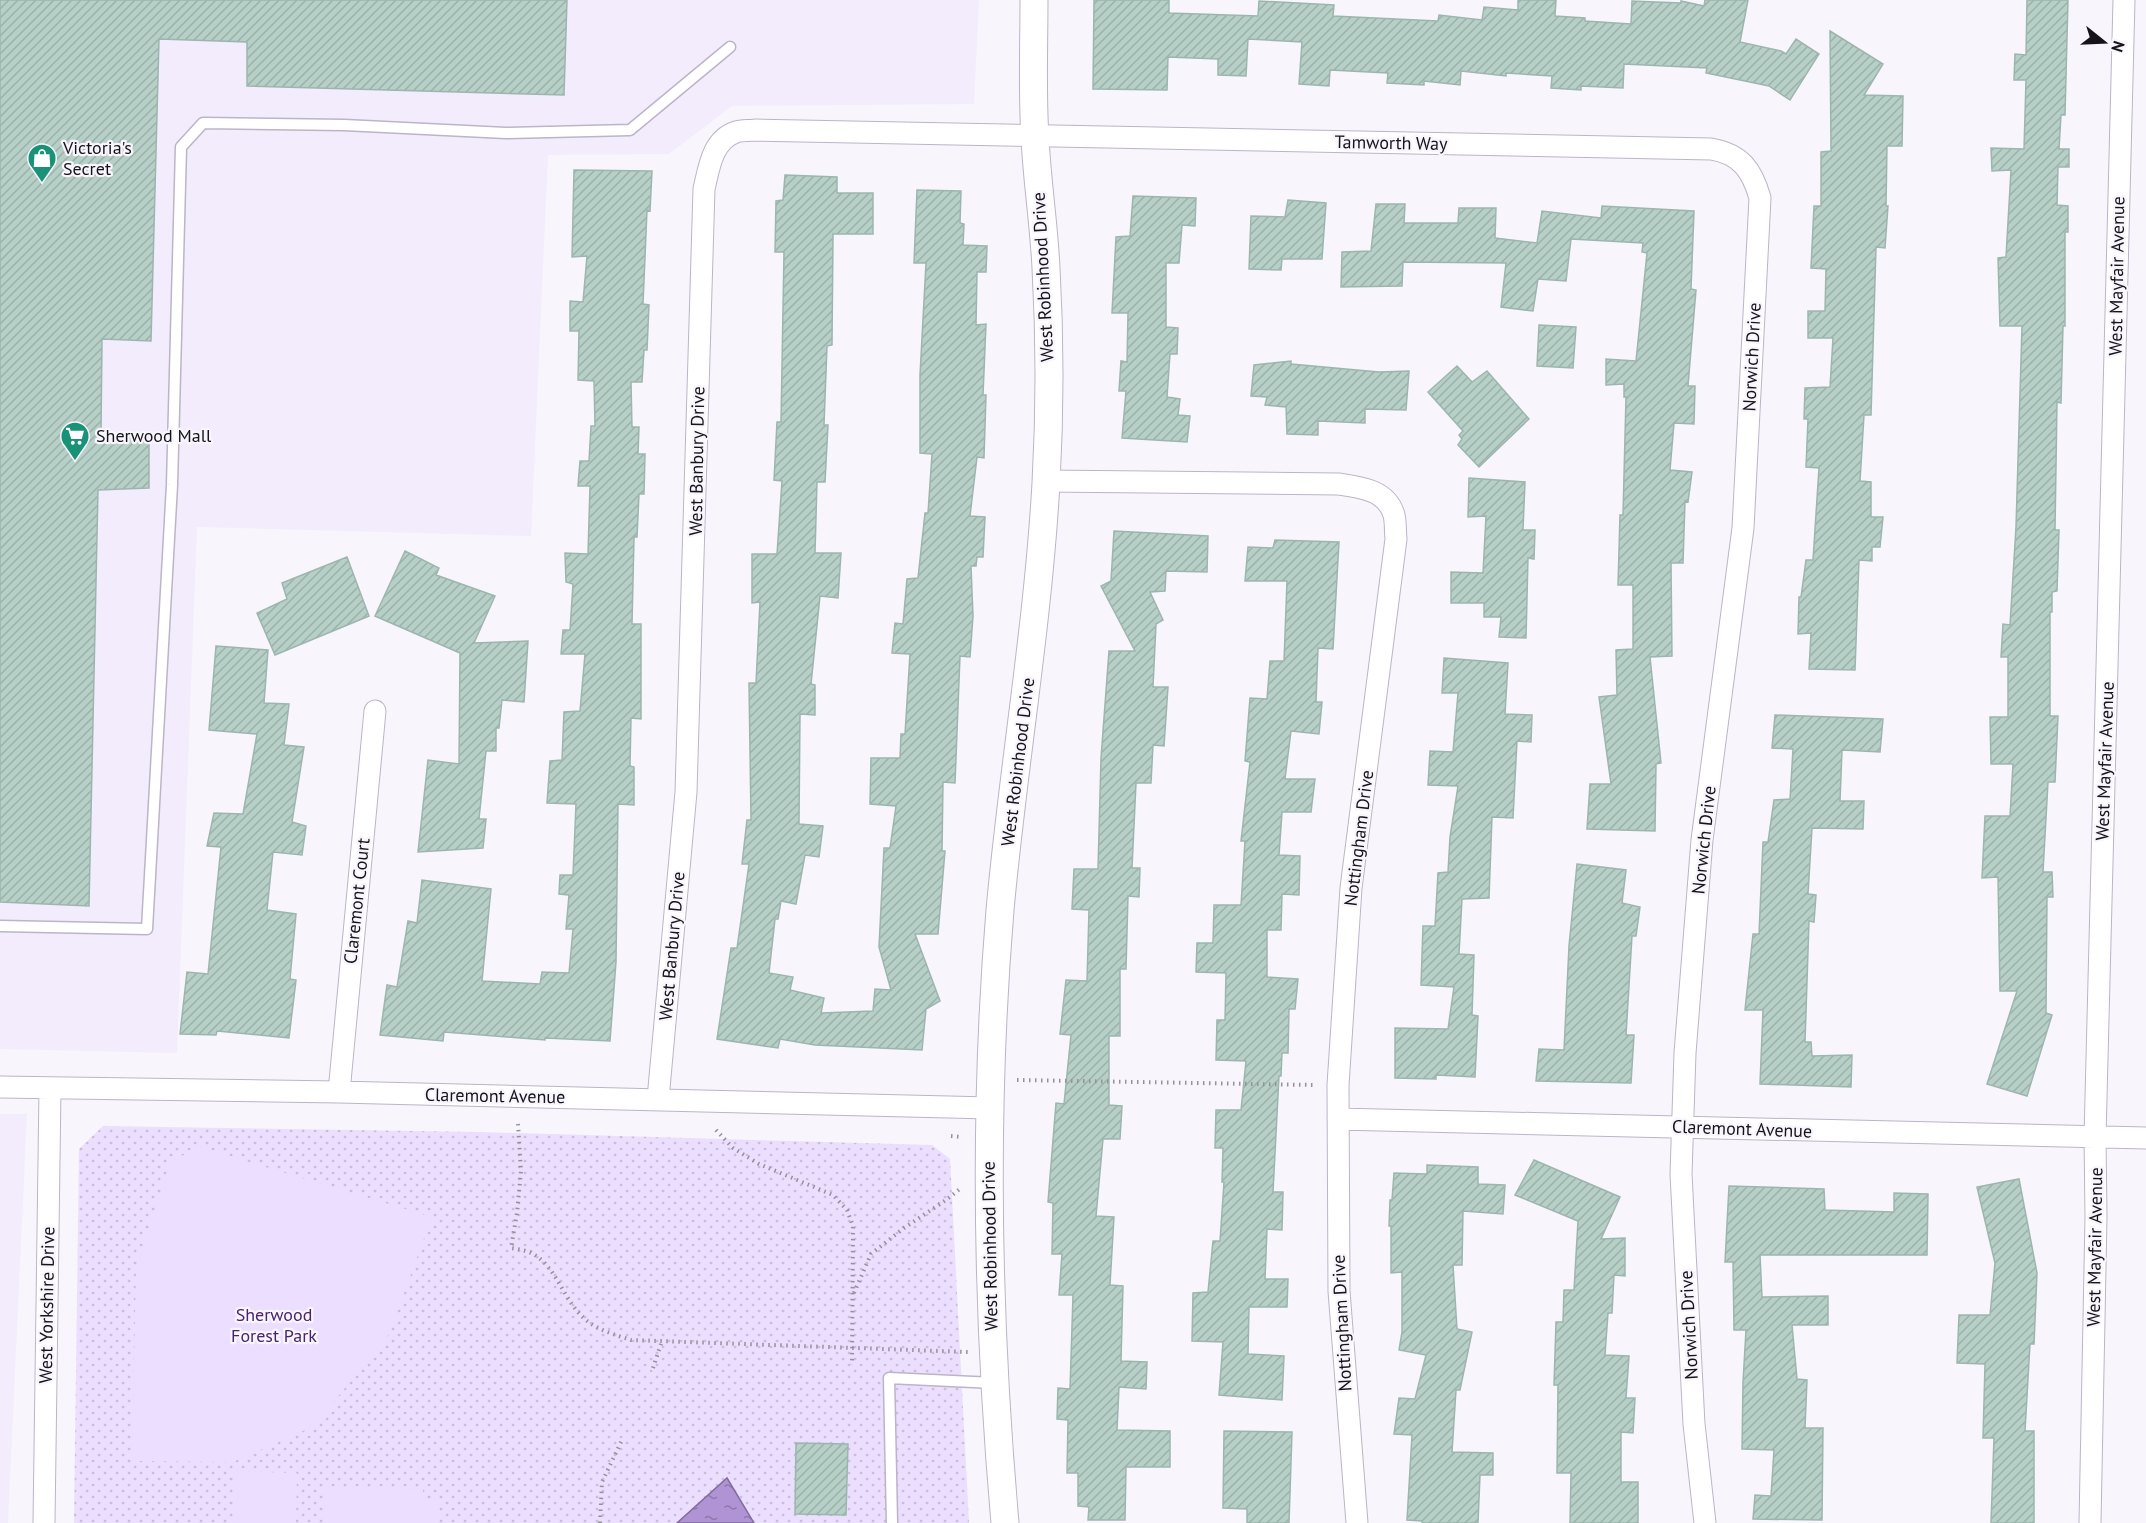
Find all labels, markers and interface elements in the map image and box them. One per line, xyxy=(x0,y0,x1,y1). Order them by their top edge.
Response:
north arrow xyxy=(2074,12,2134,72)
text: N xyxy=(2107,39,2129,55)
street label: Tamworth Way xyxy=(1334,130,1448,155)
place label: Victoria's Secret xyxy=(62,136,132,180)
shop icon: Victoria's Secret xyxy=(26,142,58,184)
street label: West Robinhood Drive xyxy=(1027,192,1058,362)
street label: West Mayfair Avenue xyxy=(2104,196,2129,356)
street label: Norwich Drive xyxy=(1737,302,1766,412)
street label: West Banbury Drive xyxy=(684,386,709,536)
supermarket icon: Sherwood Mall xyxy=(59,420,91,462)
place label: Sherwood Mall xyxy=(96,424,212,447)
street label: West Robinhood Drive xyxy=(996,676,1039,848)
street label: West Mayfair Avenue xyxy=(2090,681,2119,841)
street label: Nottingham Drive xyxy=(1339,769,1378,907)
street label: Norwich Drive xyxy=(1686,785,1721,895)
street label: Claremont Court xyxy=(338,837,375,965)
street label: West Banbury Drive xyxy=(654,870,689,1021)
street label: Claremont Avenue xyxy=(425,1083,565,1108)
street label: Claremont Avenue xyxy=(1671,1115,1813,1142)
street label: West Robinhood Drive xyxy=(977,1161,1002,1331)
street label: West Mayfair Avenue xyxy=(2082,1167,2107,1327)
street label: West Yorkshire Drive xyxy=(34,1226,59,1384)
street label: Nottingham Drive xyxy=(1326,1254,1357,1392)
street label: Norwich Drive xyxy=(1674,1270,1703,1380)
park label: Sherwood Forest Park xyxy=(231,1303,317,1347)

